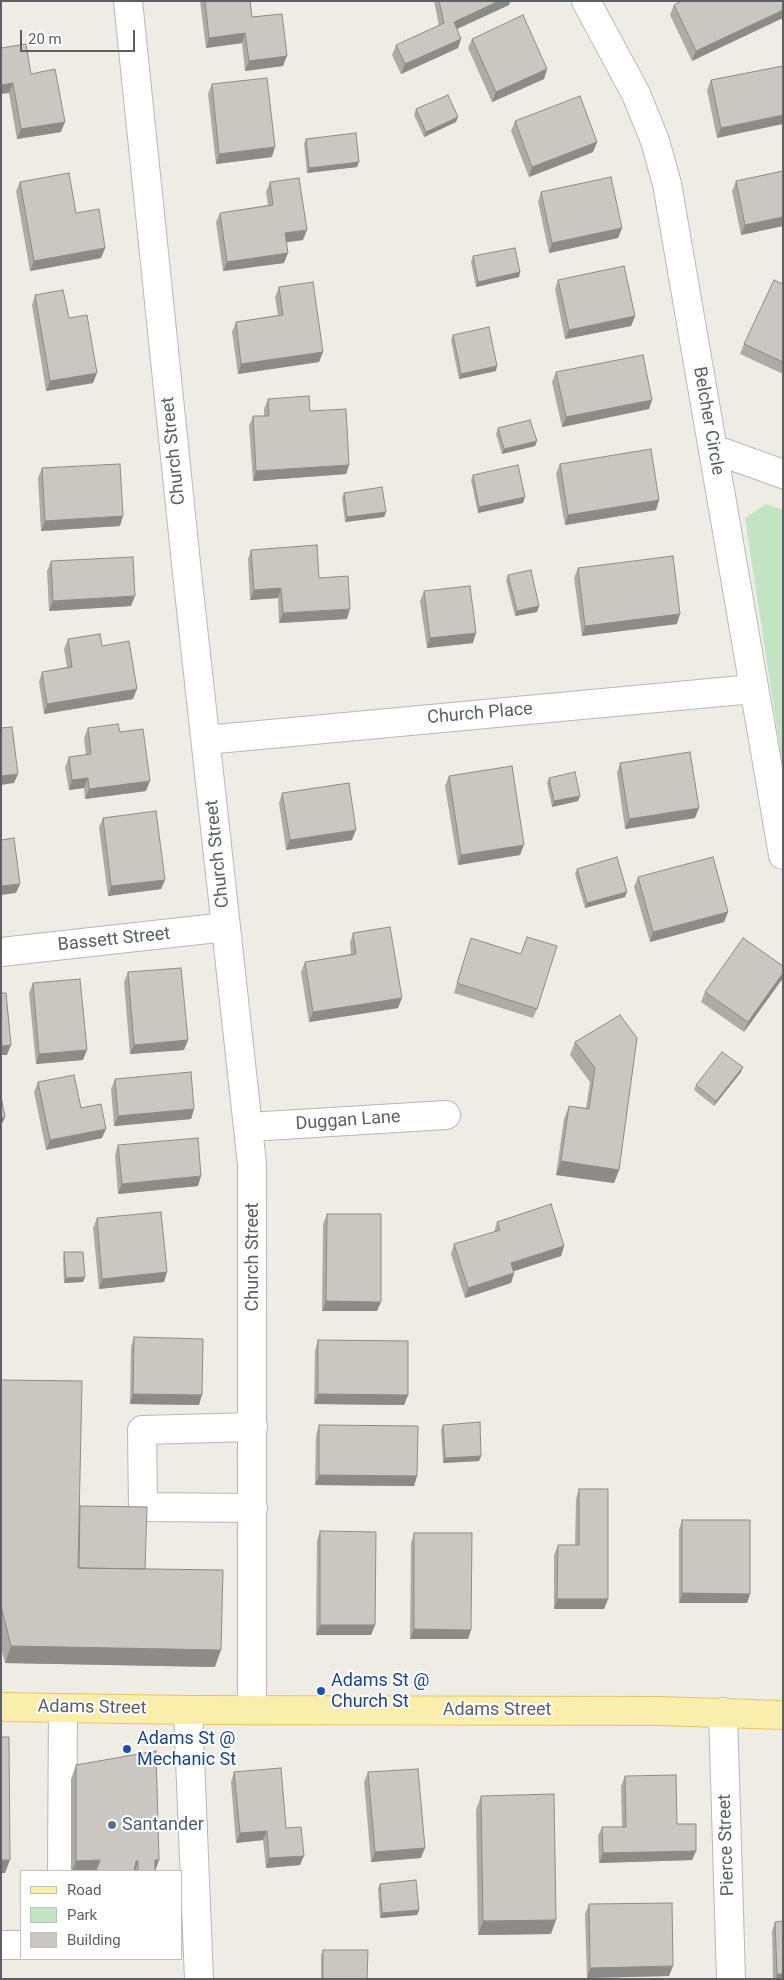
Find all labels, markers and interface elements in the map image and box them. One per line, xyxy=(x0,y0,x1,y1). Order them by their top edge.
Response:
scale bar xyxy=(22,20,138,52)
text: 20 m xyxy=(28,30,62,48)
street label: Belcher Circle xyxy=(688,365,728,477)
street label: Church Street xyxy=(158,396,190,506)
street label: Church Place xyxy=(426,699,534,729)
street label: Church Street xyxy=(202,799,234,909)
street label: Bassett Street xyxy=(57,923,171,957)
street label: Duggan Lane xyxy=(295,1107,401,1135)
street label: Church Street xyxy=(242,1203,264,1311)
place label: Adams St @ Church St xyxy=(331,1670,429,1712)
marker: Adams St @ Church St xyxy=(315,1685,327,1697)
street label: Adams Street xyxy=(37,1696,147,1720)
street label: Adams Street xyxy=(443,1699,551,1721)
place label: Adams St @ Mechanic St xyxy=(137,1728,236,1770)
marker: Adams St @ Mechanic St xyxy=(121,1743,133,1755)
street label: Pierce Street xyxy=(714,1794,740,1896)
place label: Santander xyxy=(122,1814,204,1836)
marker: Santander xyxy=(106,1819,118,1831)
legend xyxy=(20,1870,182,1960)
text: Road xyxy=(67,1881,101,1899)
text: Park xyxy=(67,1906,97,1924)
text: Building xyxy=(67,1931,121,1949)

